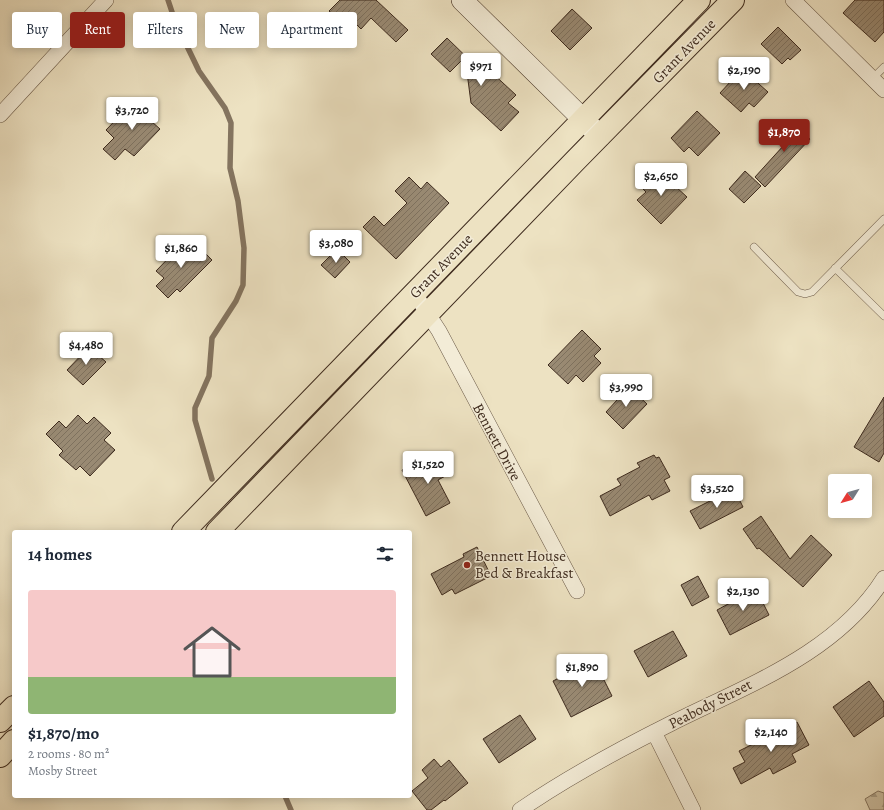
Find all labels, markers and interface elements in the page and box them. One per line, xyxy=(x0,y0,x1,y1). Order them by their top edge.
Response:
chip: Buy xyxy=(12,12,62,48)
chip: Rent xyxy=(70,12,125,48)
chip: Filters xyxy=(133,12,197,48)
chip: New xyxy=(205,12,259,48)
chip: Apartment xyxy=(267,12,357,48)
street label: Grant Avenue xyxy=(648,14,720,88)
pin: $971 xyxy=(457,53,505,87)
text: $971 xyxy=(470,57,492,74)
pin: $2,190 xyxy=(711,57,777,91)
text: $2,190 xyxy=(727,61,761,78)
pin: $3,720 xyxy=(99,97,165,131)
text: $3,720 xyxy=(115,101,149,118)
pin: $1,870 xyxy=(751,119,817,153)
text: $1,870 xyxy=(768,123,800,140)
pin: $2,650 xyxy=(628,163,694,197)
text: $2,650 xyxy=(644,167,678,184)
street label: Grant Avenue xyxy=(405,229,477,303)
pin: $3,080 xyxy=(303,230,369,264)
text: $3,080 xyxy=(319,234,353,251)
pin: $1,860 xyxy=(148,235,214,269)
text: $1,860 xyxy=(164,239,198,256)
pin: $4,480 xyxy=(53,332,119,366)
text: $4,480 xyxy=(69,336,103,353)
pin: $3,990 xyxy=(593,374,659,408)
text: $3,990 xyxy=(609,378,643,395)
street label: Bennett Drive xyxy=(468,400,526,485)
pin: $1,520 xyxy=(395,451,461,485)
text: $1,520 xyxy=(412,455,444,472)
north arrow xyxy=(828,474,872,518)
map controls xyxy=(828,474,872,518)
pin: $3,520 xyxy=(684,475,750,509)
text: $3,520 xyxy=(700,479,734,496)
text: 14 homes xyxy=(28,543,92,566)
icon: filters xyxy=(374,543,396,565)
place label: Bennett House Bed & Breakfast xyxy=(475,546,573,583)
marker: Bennett House Bed & Breakfast xyxy=(462,560,472,570)
pin: $2,130 xyxy=(710,578,776,612)
text: $2,130 xyxy=(727,582,759,599)
icon: home xyxy=(176,616,248,688)
pin: $1,890 xyxy=(549,654,615,688)
text: $1,890 xyxy=(565,658,599,675)
street label: Peabody Street xyxy=(665,674,755,734)
pin: $2,140 xyxy=(738,719,804,753)
text: $1,870/mo xyxy=(28,722,99,745)
text: $2,140 xyxy=(754,723,788,740)
text: 2 rooms · 80 m² xyxy=(28,745,109,762)
text: Mosby Street xyxy=(28,762,97,779)

